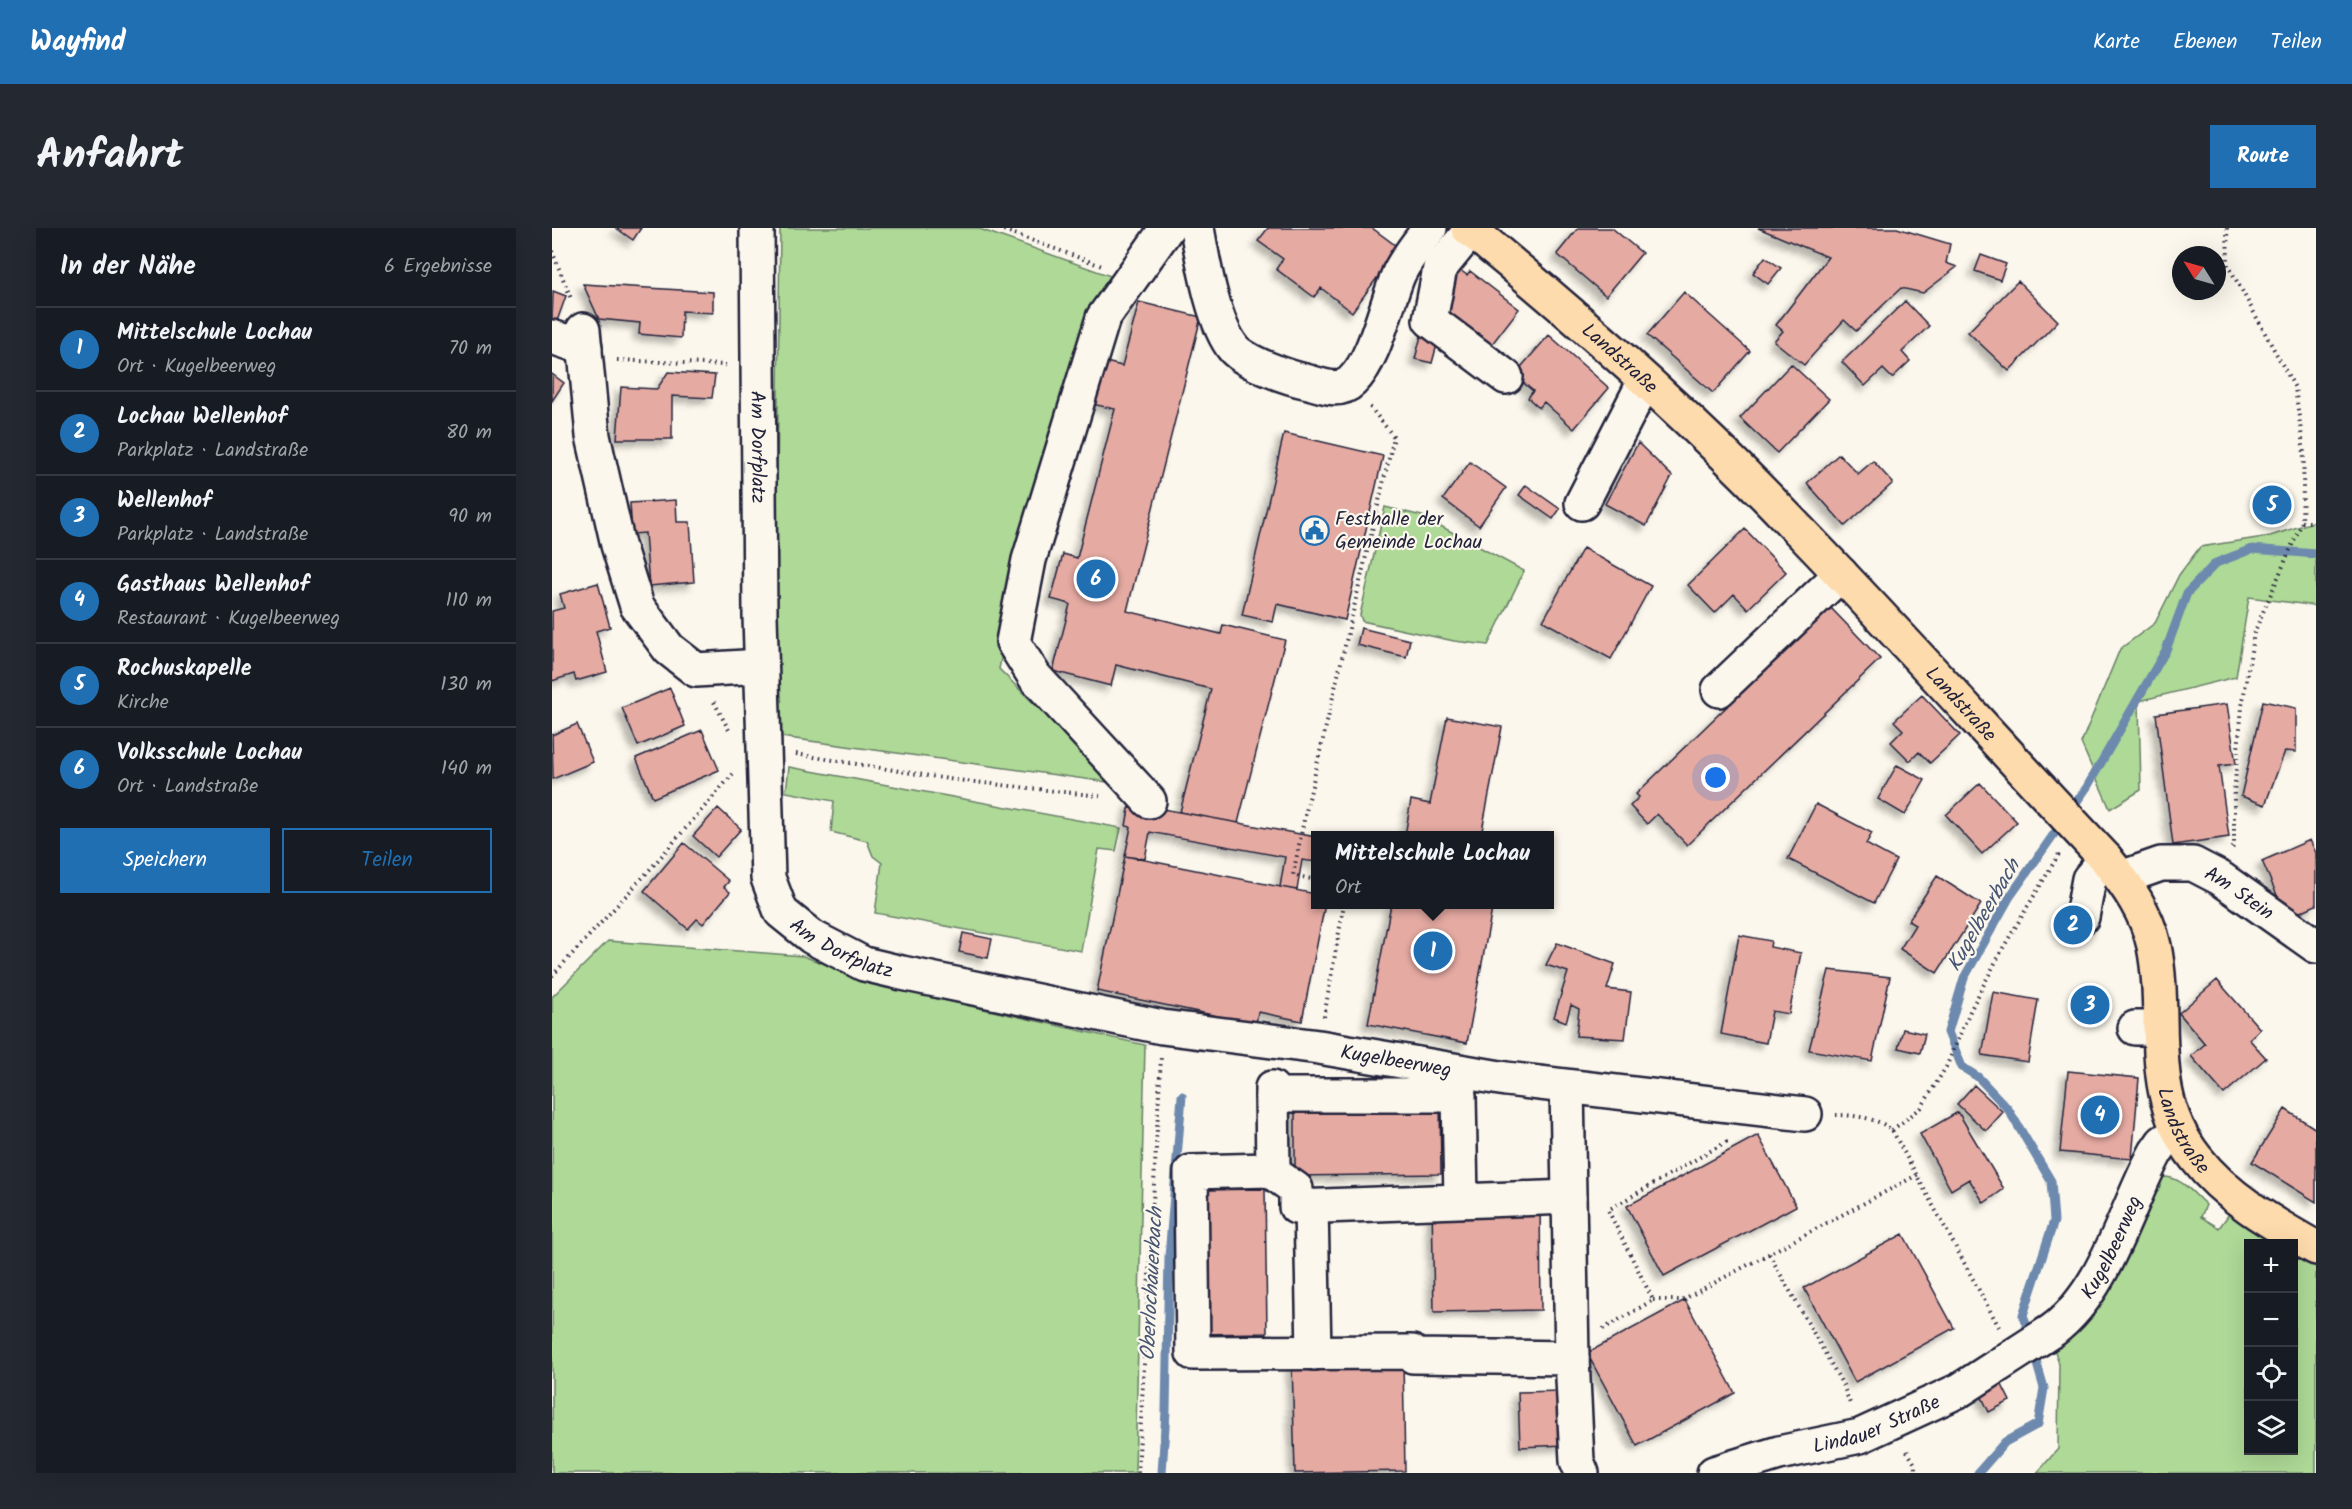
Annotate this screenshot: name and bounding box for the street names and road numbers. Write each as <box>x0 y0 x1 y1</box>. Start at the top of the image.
street label: Landstraße <box>1573 316 1665 402</box>
street label: Am Dorfplatz <box>740 391 773 504</box>
street label: Landstraße <box>1916 659 2004 750</box>
street label: Am Stein <box>2198 859 2280 929</box>
street label: Am Dorfplatz <box>781 911 896 988</box>
street label: Kugelbeerweg <box>1338 1037 1454 1087</box>
street label: Landstraße <box>2147 1085 2217 1182</box>
street label: Kugelbeerweg <box>2073 1191 2152 1307</box>
street label: Lindauer Straße <box>1810 1387 1946 1463</box>

